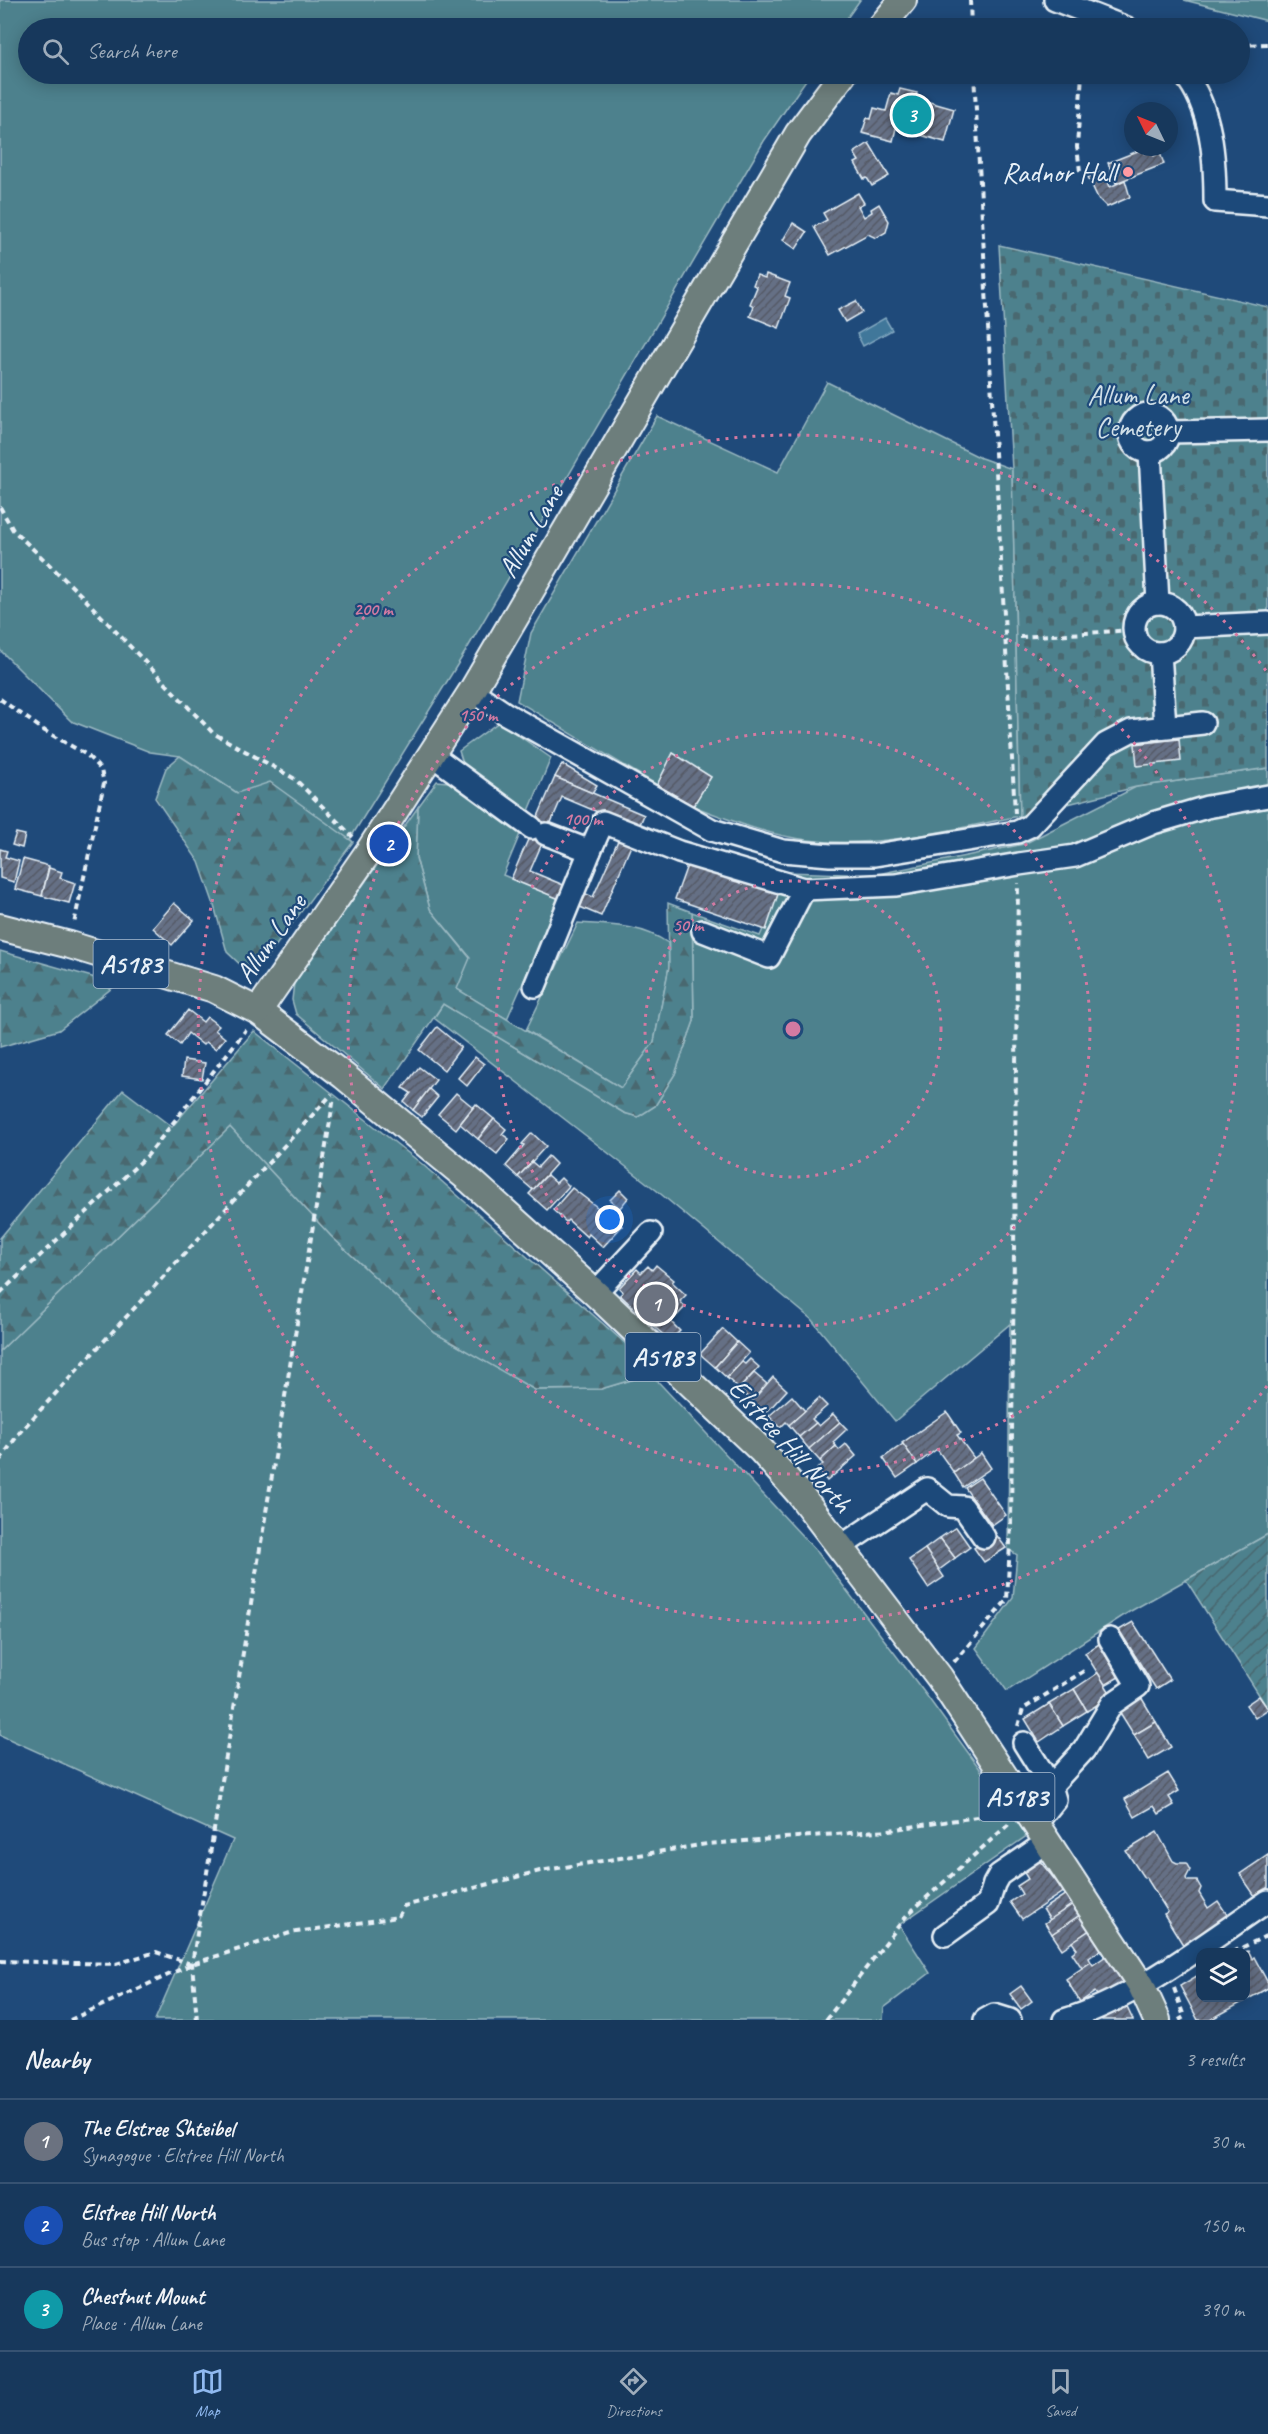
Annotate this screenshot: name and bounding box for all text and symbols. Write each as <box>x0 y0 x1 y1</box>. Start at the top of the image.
search box <box>18 18 1250 84</box>
icon: search <box>39 35 72 68</box>
text: Search here <box>87 37 177 65</box>
pin: 3 <box>892 92 932 138</box>
north arrow <box>1124 102 1178 156</box>
place label: Radnor Hall <box>1002 155 1121 190</box>
marker: Radnor Hall <box>1121 165 1135 179</box>
park label: Allum Lane Cemetery <box>1087 377 1190 444</box>
street label: Allum Lane <box>490 477 572 584</box>
text: 200 m <box>354 598 394 620</box>
text: 150 m <box>459 704 499 726</box>
text: 100 m <box>564 808 604 830</box>
pin: 2 <box>370 822 408 866</box>
street label: Allum Lane <box>227 885 315 990</box>
text: 50 m <box>673 914 705 936</box>
road number: A5183 <box>94 940 168 988</box>
centre of rings <box>783 1019 803 1039</box>
your location <box>595 1205 624 1234</box>
pin: 1 <box>636 1282 676 1326</box>
road number: A5183 <box>626 1333 700 1381</box>
street label: Elstree Hill North <box>721 1371 860 1520</box>
road number: A5183 <box>980 1773 1054 1821</box>
map controls <box>1196 1948 1250 2002</box>
button: layers <box>1196 1948 1250 2002</box>
text: Nearby <box>24 2043 89 2076</box>
text: 3 results <box>1185 2047 1244 2072</box>
text: The Elstree Shteibel <box>81 2115 234 2143</box>
text: 1 <box>39 2129 48 2154</box>
text: 30 m <box>1210 2129 1244 2154</box>
text: Synagogue · Elstree Hill North <box>81 2143 284 2168</box>
text: Elstree Hill North <box>81 2199 216 2227</box>
text: 2 <box>39 2213 48 2238</box>
text: 150 m <box>1201 2213 1244 2238</box>
text: Bus stop · Allum Lane <box>81 2227 224 2252</box>
text: Chestnut Mount <box>81 2283 205 2311</box>
text: 3 <box>39 2297 48 2322</box>
text: 390 m <box>1201 2297 1244 2322</box>
text: Place · Allum Lane <box>81 2311 202 2336</box>
tab: Map <box>191 2365 224 2421</box>
tab: Directions <box>606 2365 662 2421</box>
tab: Saved <box>1044 2365 1077 2421</box>

